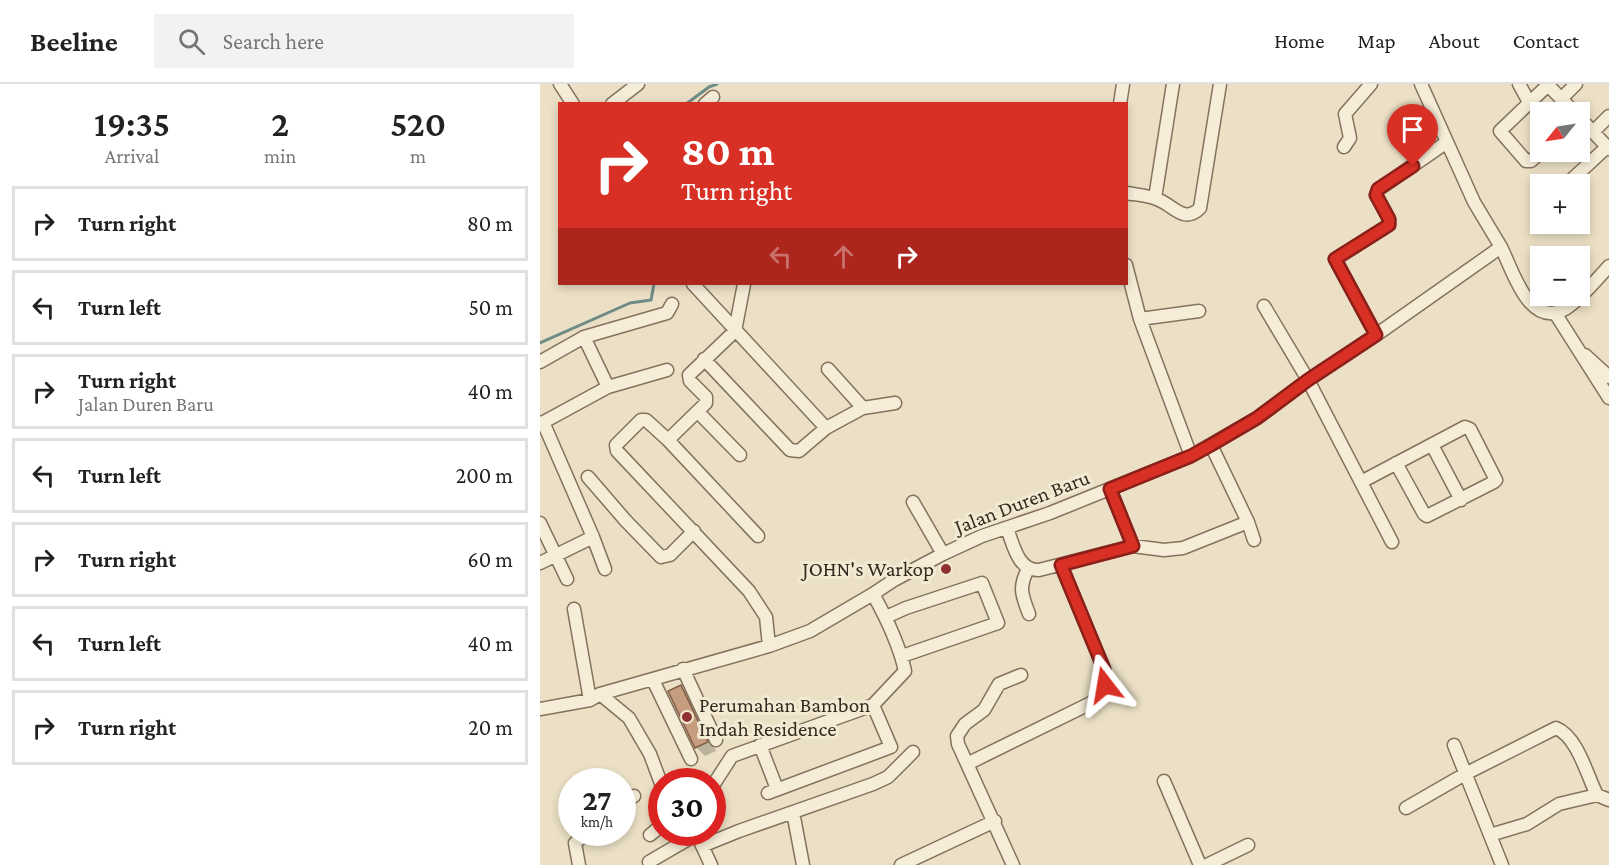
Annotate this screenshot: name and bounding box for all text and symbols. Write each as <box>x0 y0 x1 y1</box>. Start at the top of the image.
search box <box>154 14 574 68</box>
icon: search <box>175 25 208 58</box>
text: Beeline <box>30 26 118 57</box>
text: Search here <box>223 29 324 54</box>
text: Home <box>1274 29 1324 53</box>
text: Map <box>1357 29 1396 53</box>
text: About <box>1429 29 1480 53</box>
text: Contact <box>1513 29 1579 53</box>
north arrow <box>1530 102 1590 162</box>
map controls <box>1530 102 1590 306</box>
text: 19:35 <box>94 104 170 144</box>
text: 2 <box>271 104 289 144</box>
text: 520 <box>390 104 446 144</box>
pin <box>1387 104 1438 166</box>
icon: arrive <box>1396 113 1429 146</box>
icon: right <box>582 126 660 204</box>
text: 80 m <box>681 127 775 174</box>
text: Arrival <box>105 145 159 167</box>
text: min <box>264 145 296 167</box>
text: m <box>410 145 426 167</box>
button: + <box>1530 174 1590 234</box>
text: Turn right <box>681 176 792 206</box>
icon: right <box>27 207 60 240</box>
text: Turn right <box>78 211 176 236</box>
text: 80 m <box>467 211 513 236</box>
icon: left <box>764 240 797 273</box>
icon: ahead <box>827 240 860 273</box>
icon: right <box>890 240 923 273</box>
button: − <box>1530 246 1590 306</box>
icon: left <box>27 291 60 324</box>
text: Turn left <box>78 295 161 320</box>
text: 50 m <box>468 295 513 320</box>
text: Turn right <box>78 368 176 393</box>
icon: right <box>27 375 60 408</box>
text: 40 m <box>468 379 513 404</box>
text: Jalan Duren Baru <box>78 393 214 415</box>
icon: left <box>27 459 60 492</box>
text: Turn left <box>78 463 161 488</box>
text: 200 m <box>456 463 513 488</box>
street label: Jalan Duren Baru <box>949 465 1093 540</box>
icon: right <box>27 543 60 576</box>
text: Turn right <box>78 547 176 572</box>
text: 60 m <box>468 547 513 572</box>
place label: JOHN's Warkop <box>800 557 934 581</box>
marker: JOHN's Warkop <box>939 562 953 576</box>
icon: left <box>27 627 60 660</box>
text: Turn left <box>78 631 161 656</box>
text: 40 m <box>468 631 513 656</box>
position arrow <box>1073 653 1137 717</box>
place label: Perumahan Bambon Indah Residence <box>699 693 870 741</box>
marker: Perumahan Bambon Indah Residence <box>680 710 694 724</box>
icon: right <box>27 711 60 744</box>
text: Turn right <box>78 715 176 740</box>
text: 20 m <box>468 715 513 740</box>
speed limit sign: 30 <box>648 768 726 846</box>
text: 27 <box>582 783 612 816</box>
text: km/h <box>581 814 613 830</box>

